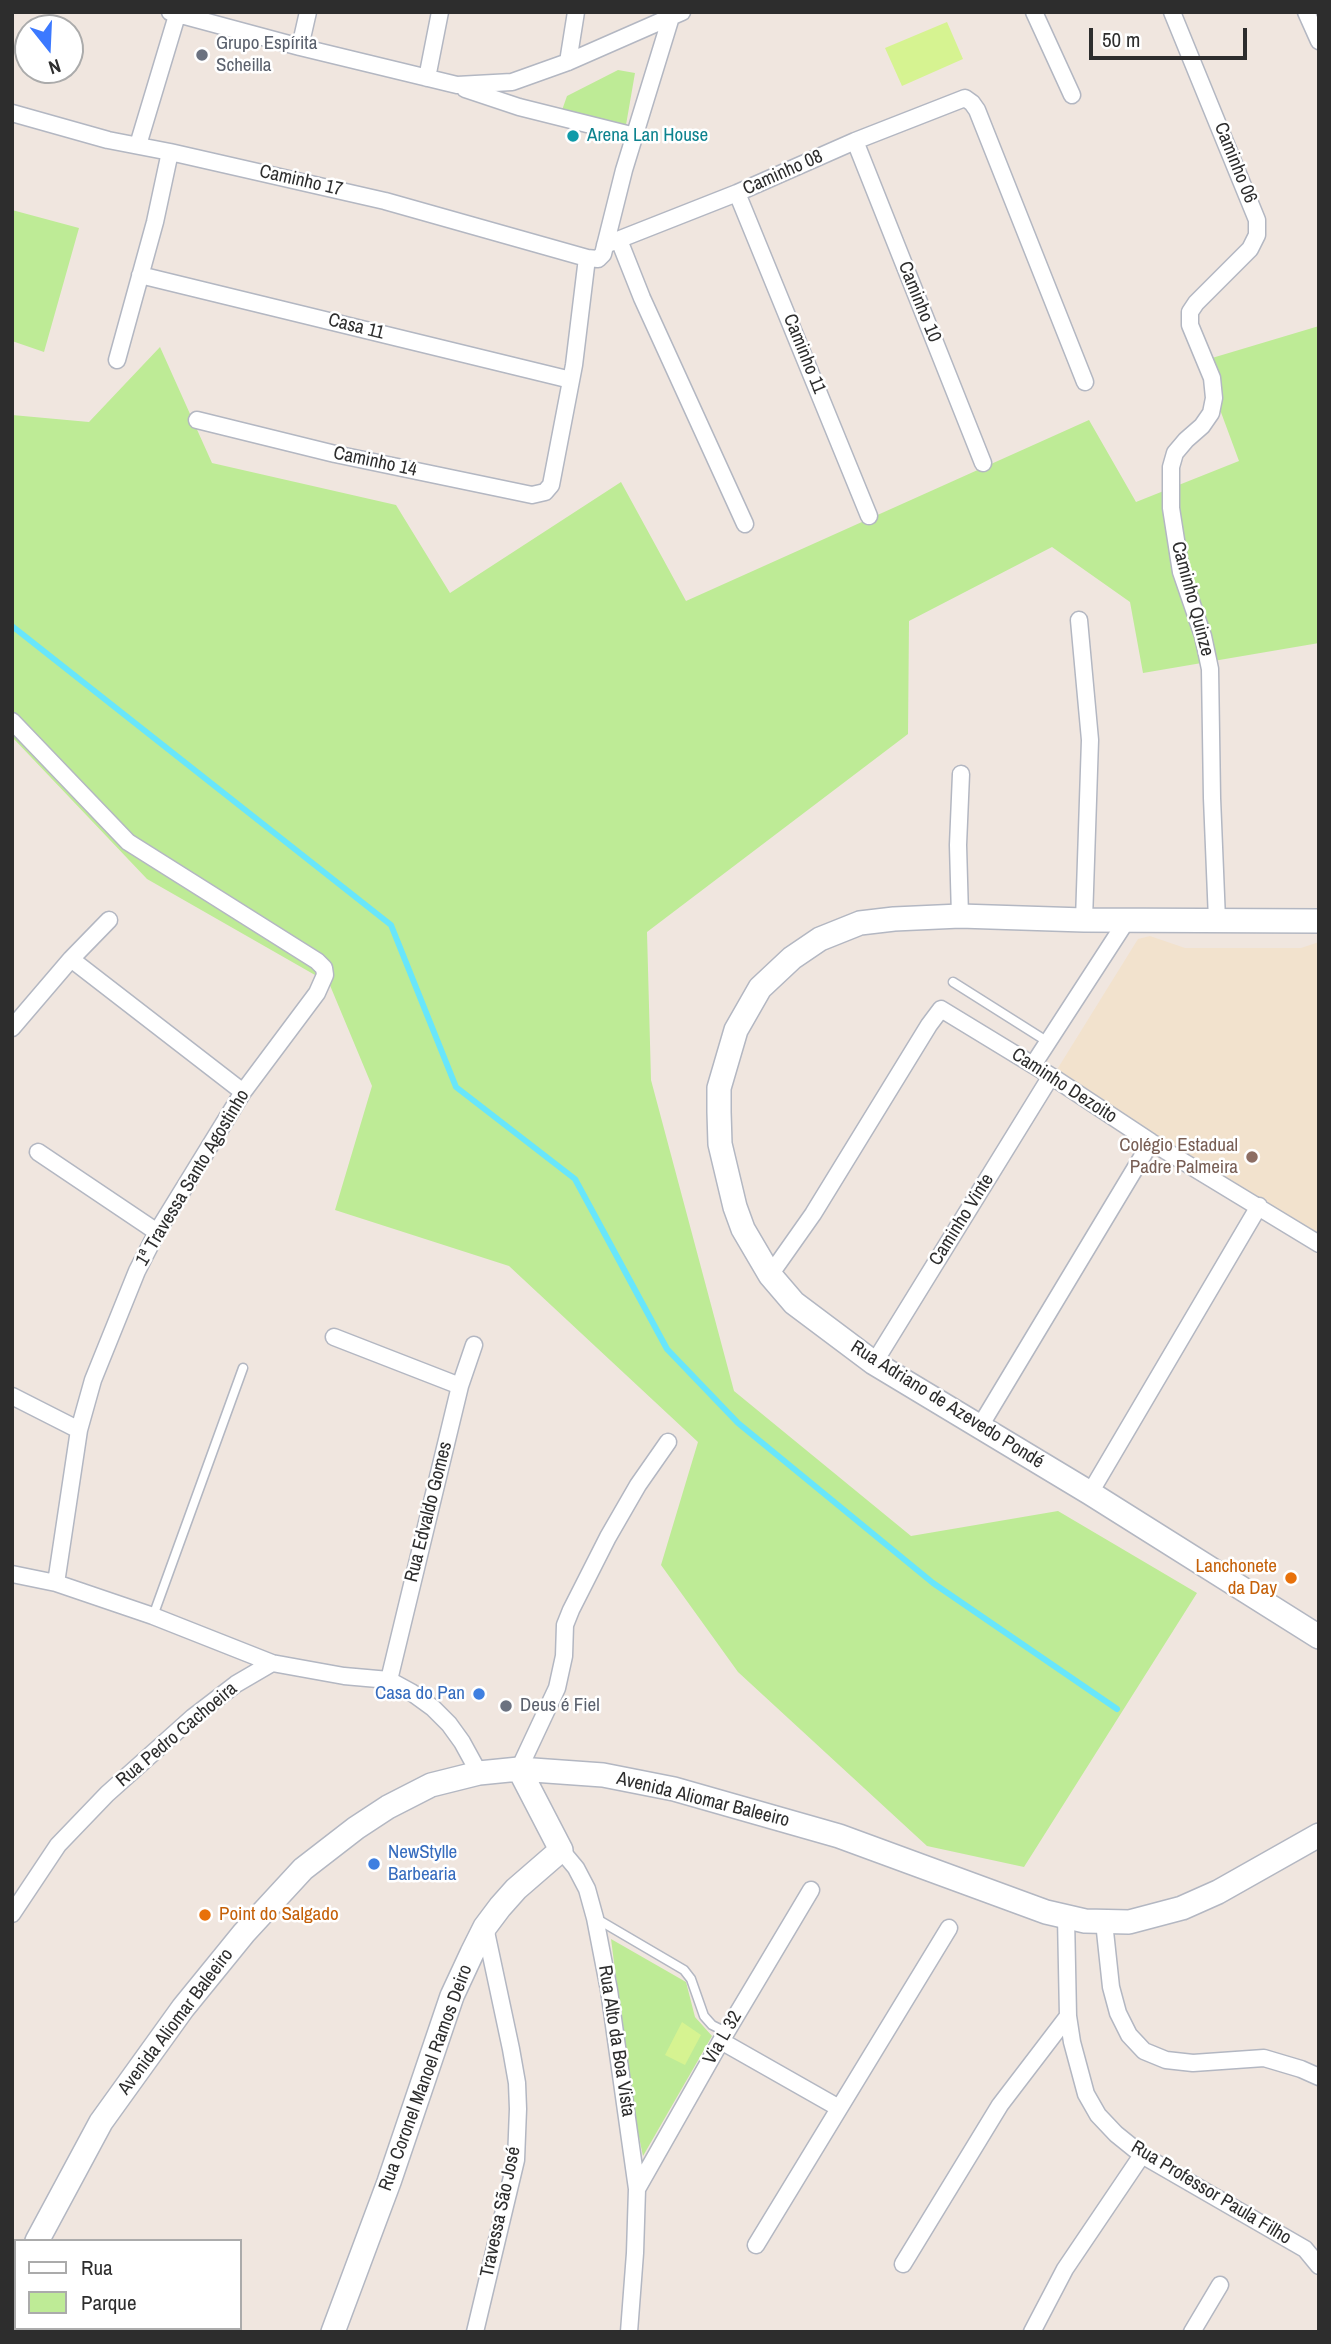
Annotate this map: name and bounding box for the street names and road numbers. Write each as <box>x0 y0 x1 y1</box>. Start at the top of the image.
street label: Caminho 06 <box>1209 119 1261 207</box>
street label: Caminho 08 <box>740 145 826 201</box>
street label: Caminho 17 <box>257 160 345 202</box>
street label: Caminho 10 <box>893 258 945 346</box>
street label: Casa 11 <box>326 309 386 345</box>
street label: Caminho 11 <box>778 311 830 397</box>
street label: Caminho 14 <box>331 442 419 482</box>
street label: Caminho Quinze <box>1166 539 1218 659</box>
street label: Caminho Dezoito <box>1007 1043 1121 1129</box>
street label: 1ª Travessa Santo Agostinho <box>131 1086 255 1270</box>
street label: Caminho Vinte <box>925 1170 999 1270</box>
street label: Rua Adriano de Azevedo Pondé <box>846 1336 1048 1474</box>
street label: Rua Edvaldo Gomes <box>401 1440 457 1584</box>
street label: Rua Pedro Cachoeira <box>112 1678 242 1792</box>
street label: Avenida Aliomar Baleeiro <box>614 1767 792 1833</box>
street label: Avenida Aliomar Baleeiro <box>114 1944 238 2100</box>
street label: Rua Coronel Manoel Ramos Deiro <box>374 1962 478 2194</box>
street label: Rua Alto da Boa Vista <box>593 1964 639 2118</box>
street label: Via L 32 <box>699 2007 747 2069</box>
street label: Rua Professor Paula Filho <box>1127 2136 1295 2250</box>
street label: Travessa São José <box>476 2145 526 2279</box>

